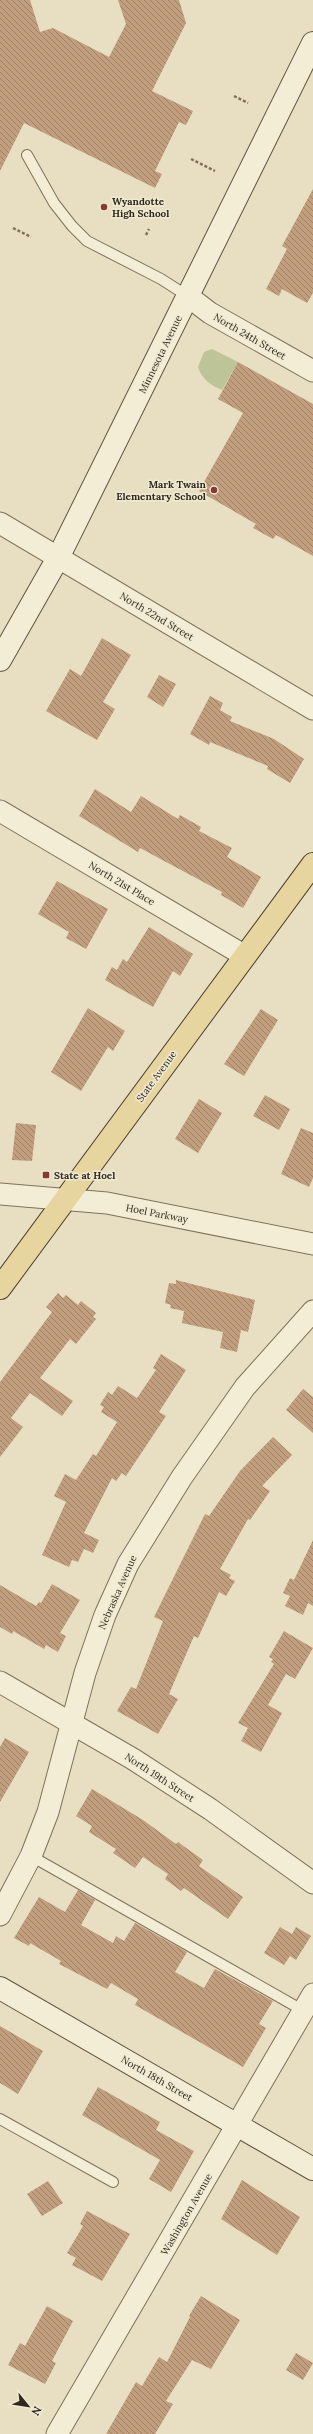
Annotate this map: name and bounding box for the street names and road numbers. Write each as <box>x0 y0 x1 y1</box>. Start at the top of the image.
street label: North 24th Street <box>211 310 288 363</box>
street label: Minnesota Avenue <box>136 312 185 396</box>
street label: North 22nd Street <box>117 589 196 644</box>
street label: North 21st Place <box>86 859 158 909</box>
street label: State Avenue <box>133 1048 180 1105</box>
street label: Hoel Parkway <box>125 1201 190 1226</box>
street label: Nebraska Avenue <box>95 1553 140 1631</box>
street label: North 19th Street <box>122 1750 197 1805</box>
street label: North 18th Street <box>119 2053 195 2104</box>
street label: Washington Avenue <box>158 2171 215 2257</box>

